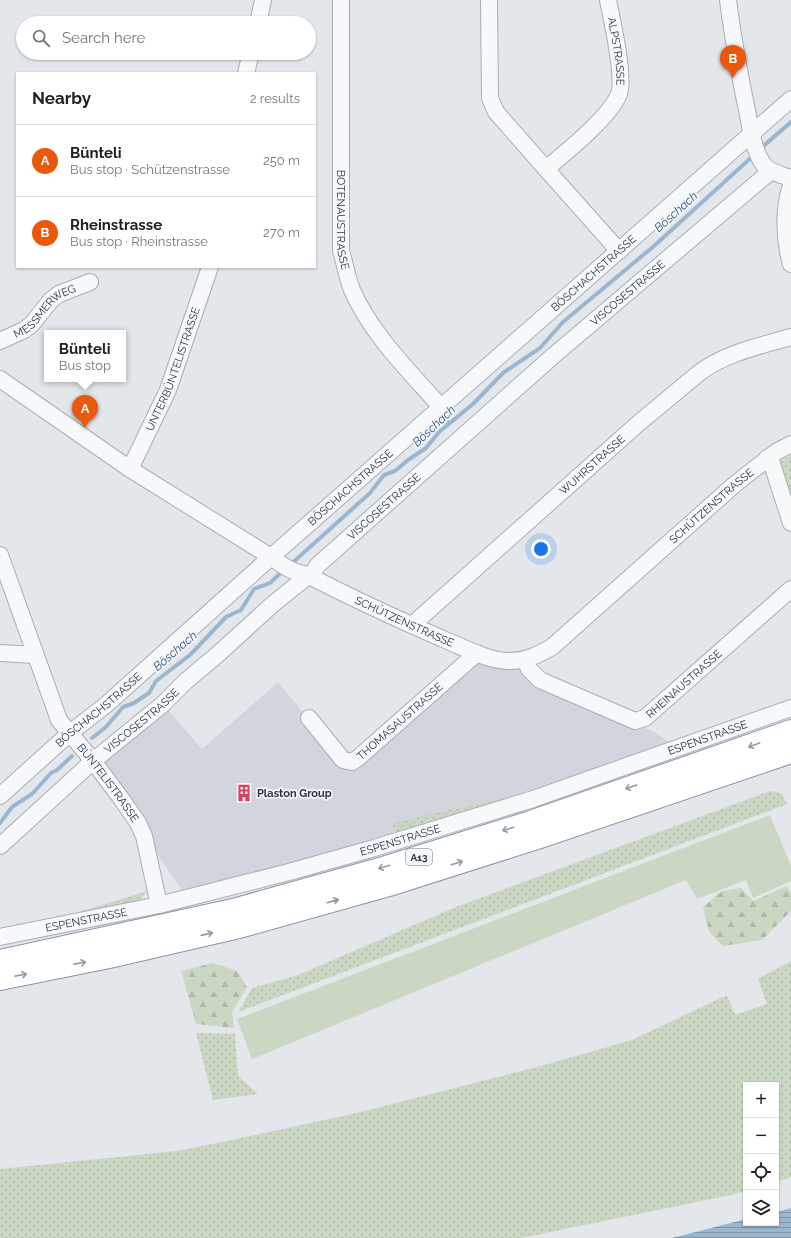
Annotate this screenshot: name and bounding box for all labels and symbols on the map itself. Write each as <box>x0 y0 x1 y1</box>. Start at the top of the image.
street label: ALPSTRASSE <box>605 16 627 86</box>
pin: B <box>720 45 746 78</box>
street label: BOTENAUSTRASSE <box>334 170 352 271</box>
water label: Böschach <box>651 189 701 235</box>
street label: BÖSCHACHSTRASSE <box>549 232 639 314</box>
street label: VISCOSESTRASSE <box>588 258 668 329</box>
street label: MESSMERWEG <box>12 282 78 341</box>
street label: UNTERBÜNTELISTRASSE <box>143 305 203 433</box>
pin: A <box>72 395 98 428</box>
water label: Böschach <box>410 402 459 449</box>
street label: WUHRSTRASSE <box>557 432 628 498</box>
street label: BÖSCHACHSTRASSE <box>305 447 396 528</box>
street label: SCHÜTZENSTRASSE <box>667 466 757 546</box>
street label: VISCOSESTRASSE <box>345 471 424 543</box>
your location <box>531 539 551 559</box>
street label: SCHÜTZENSTRASSE <box>353 594 456 650</box>
water label: Böschach <box>150 628 200 674</box>
street label: RHEINAUSTRASSE <box>644 647 725 721</box>
street label: BÖSCHACHSTRASSE <box>53 670 145 750</box>
street label: THOMASAUSTRASSE <box>354 680 446 763</box>
street label: VISCOSESTRASSE <box>102 686 182 756</box>
street label: ESPENSTRASSE <box>666 718 749 758</box>
street label: BÜNTELISTRASSE <box>74 741 142 825</box>
one-way arrow <box>749 741 761 749</box>
building icon: Plaston Group <box>234 783 254 803</box>
one-way arrow <box>625 784 638 791</box>
place label: Plaston Group <box>257 787 332 800</box>
street label: ESPENSTRASSE <box>359 822 442 859</box>
one-way arrow <box>502 826 515 833</box>
road number: A13 <box>406 849 432 865</box>
one-way arrow <box>450 859 463 866</box>
one-way arrow <box>378 864 391 871</box>
one-way arrow <box>326 896 339 904</box>
street label: ESPENSTRASSE <box>44 905 129 935</box>
one-way arrow <box>200 930 213 938</box>
one-way arrow <box>73 959 86 967</box>
one-way arrow <box>14 971 27 979</box>

